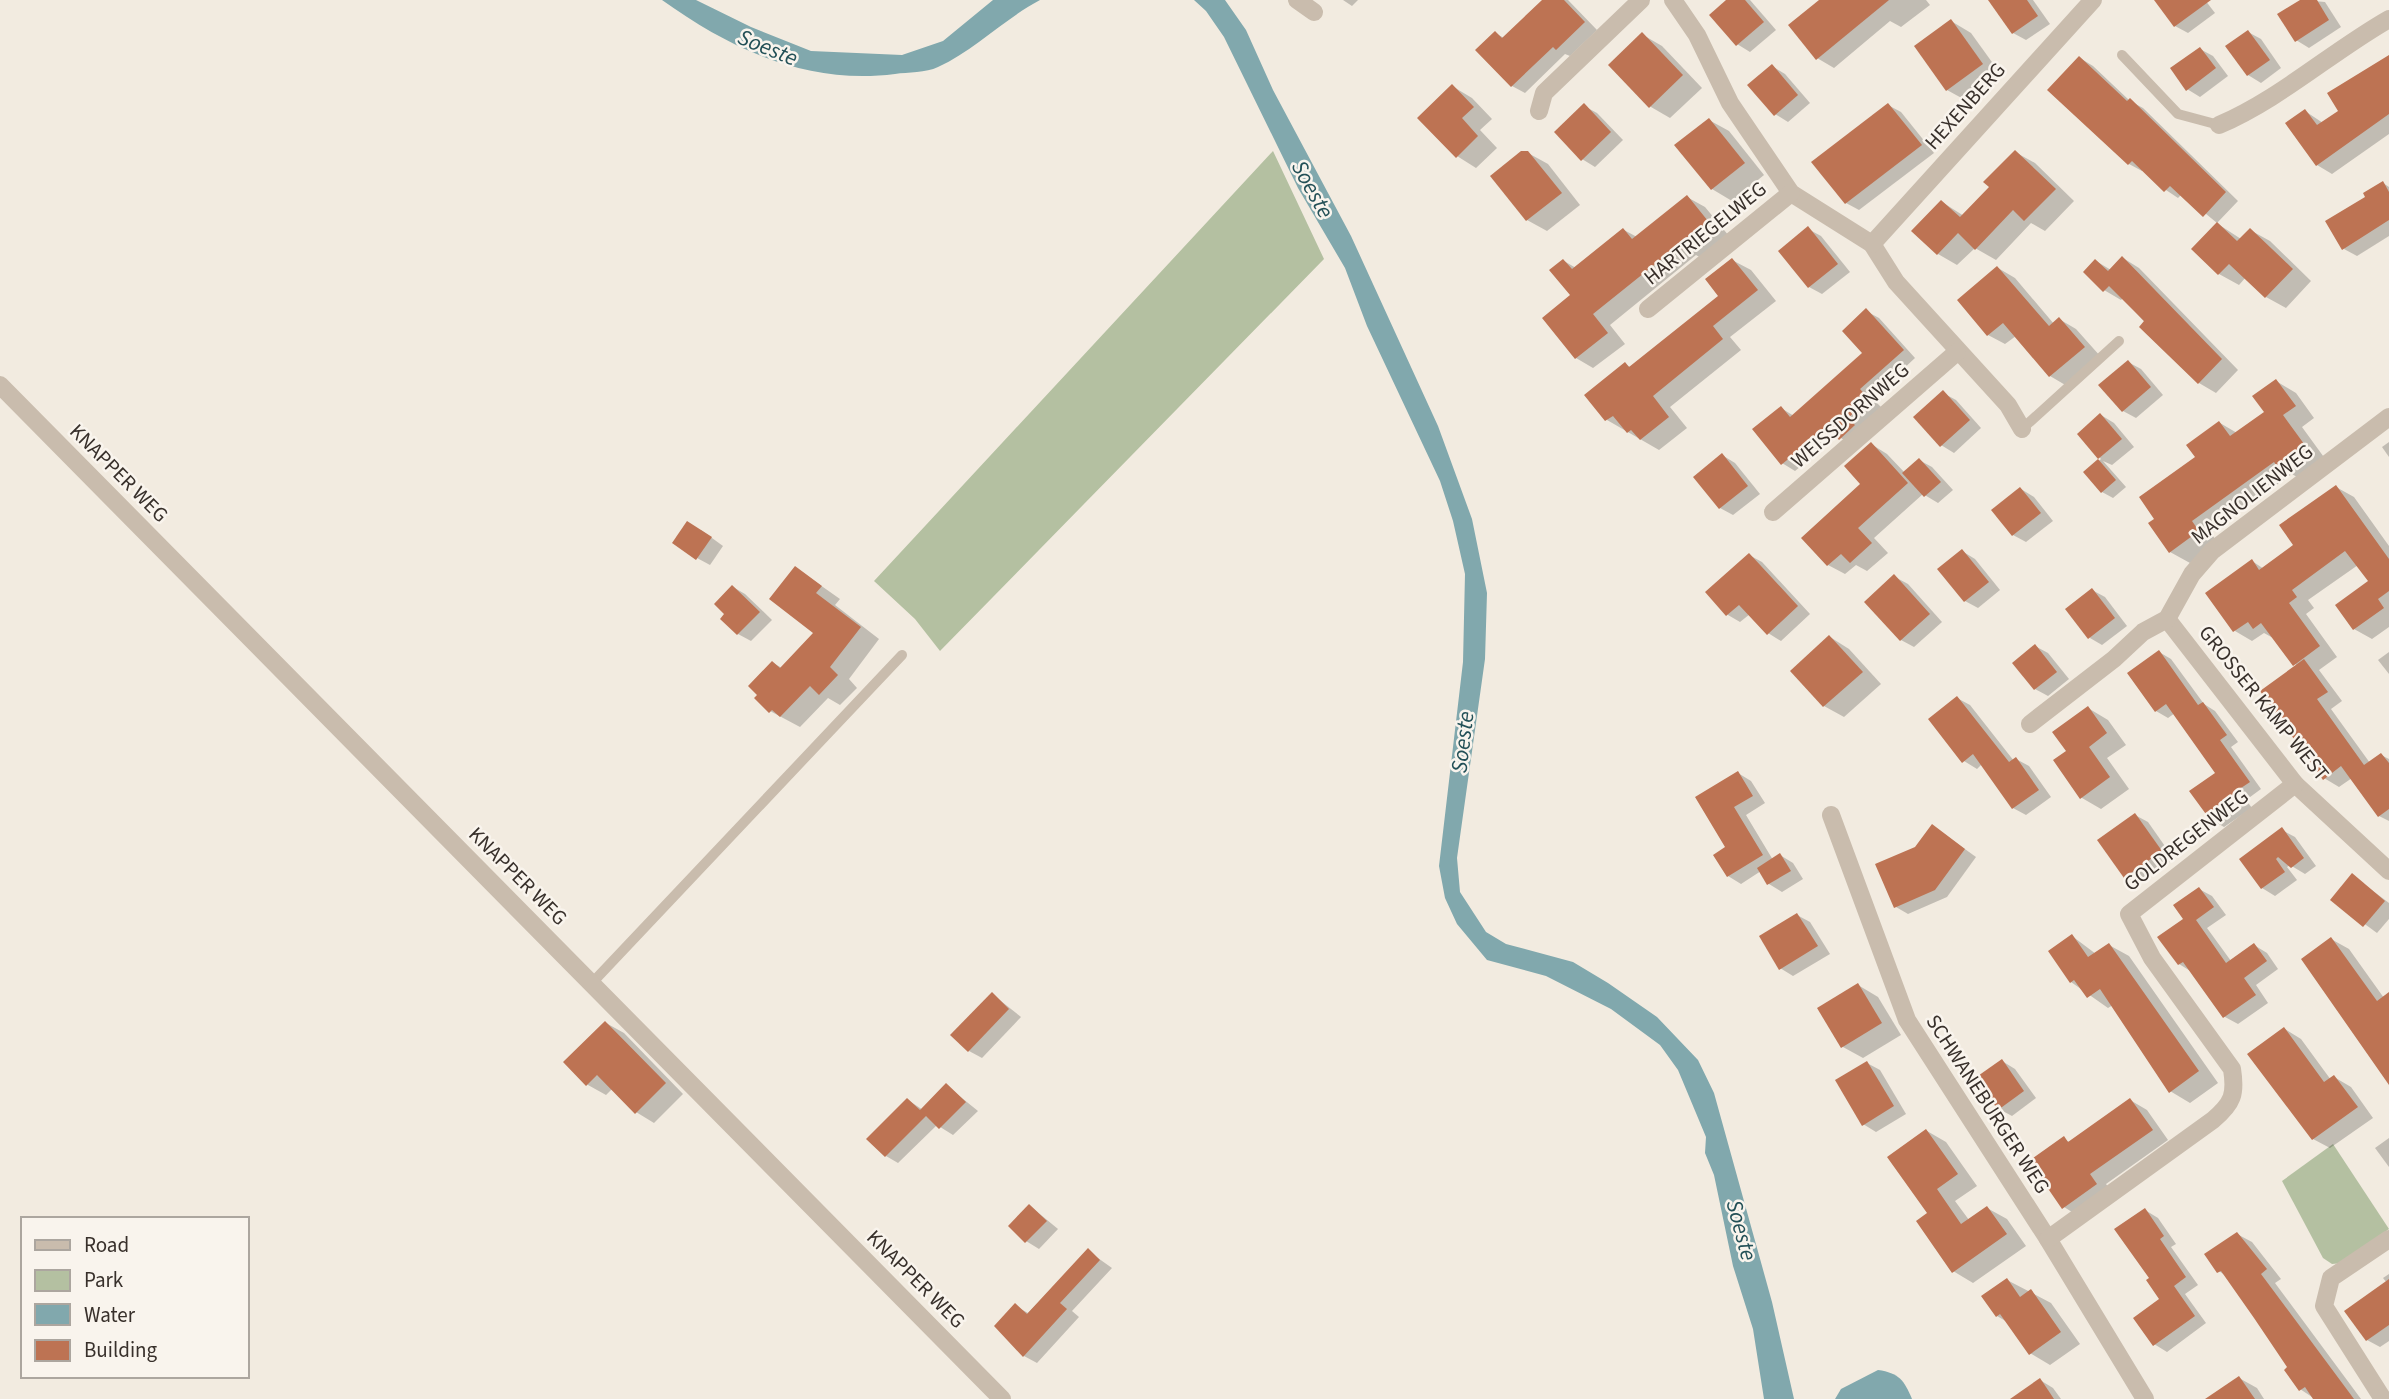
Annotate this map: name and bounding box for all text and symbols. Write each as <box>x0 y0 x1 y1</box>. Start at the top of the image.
water label: Soeste <box>733 21 803 74</box>
street label: HEXENBERG <box>1918 56 2012 156</box>
water label: Soeste <box>1283 154 1342 224</box>
street label: HARTRIEGELWEG <box>1637 174 1773 292</box>
street label: WEISSDORNWEG <box>1784 355 1916 475</box>
street label: KNAPPER WEG <box>63 417 175 529</box>
street label: MAGNOLIENWEG <box>2185 437 2319 551</box>
street label: GROSSER KAMP WEST <box>2192 619 2336 787</box>
water label: Soeste <box>1442 709 1483 775</box>
street label: GOLDREGENWEG <box>2117 782 2255 898</box>
street label: KNAPPER WEG <box>462 820 574 932</box>
street label: SCHWANEBURGER WEG <box>1919 1009 2057 1199</box>
water label: Soeste <box>1718 1196 1765 1264</box>
legend <box>21 1217 248 1378</box>
street label: KNAPPER WEG <box>860 1223 972 1335</box>
text: Road <box>84 1230 129 1260</box>
text: Park <box>84 1265 124 1295</box>
text: Water <box>84 1300 136 1330</box>
text: Building <box>84 1335 158 1365</box>

